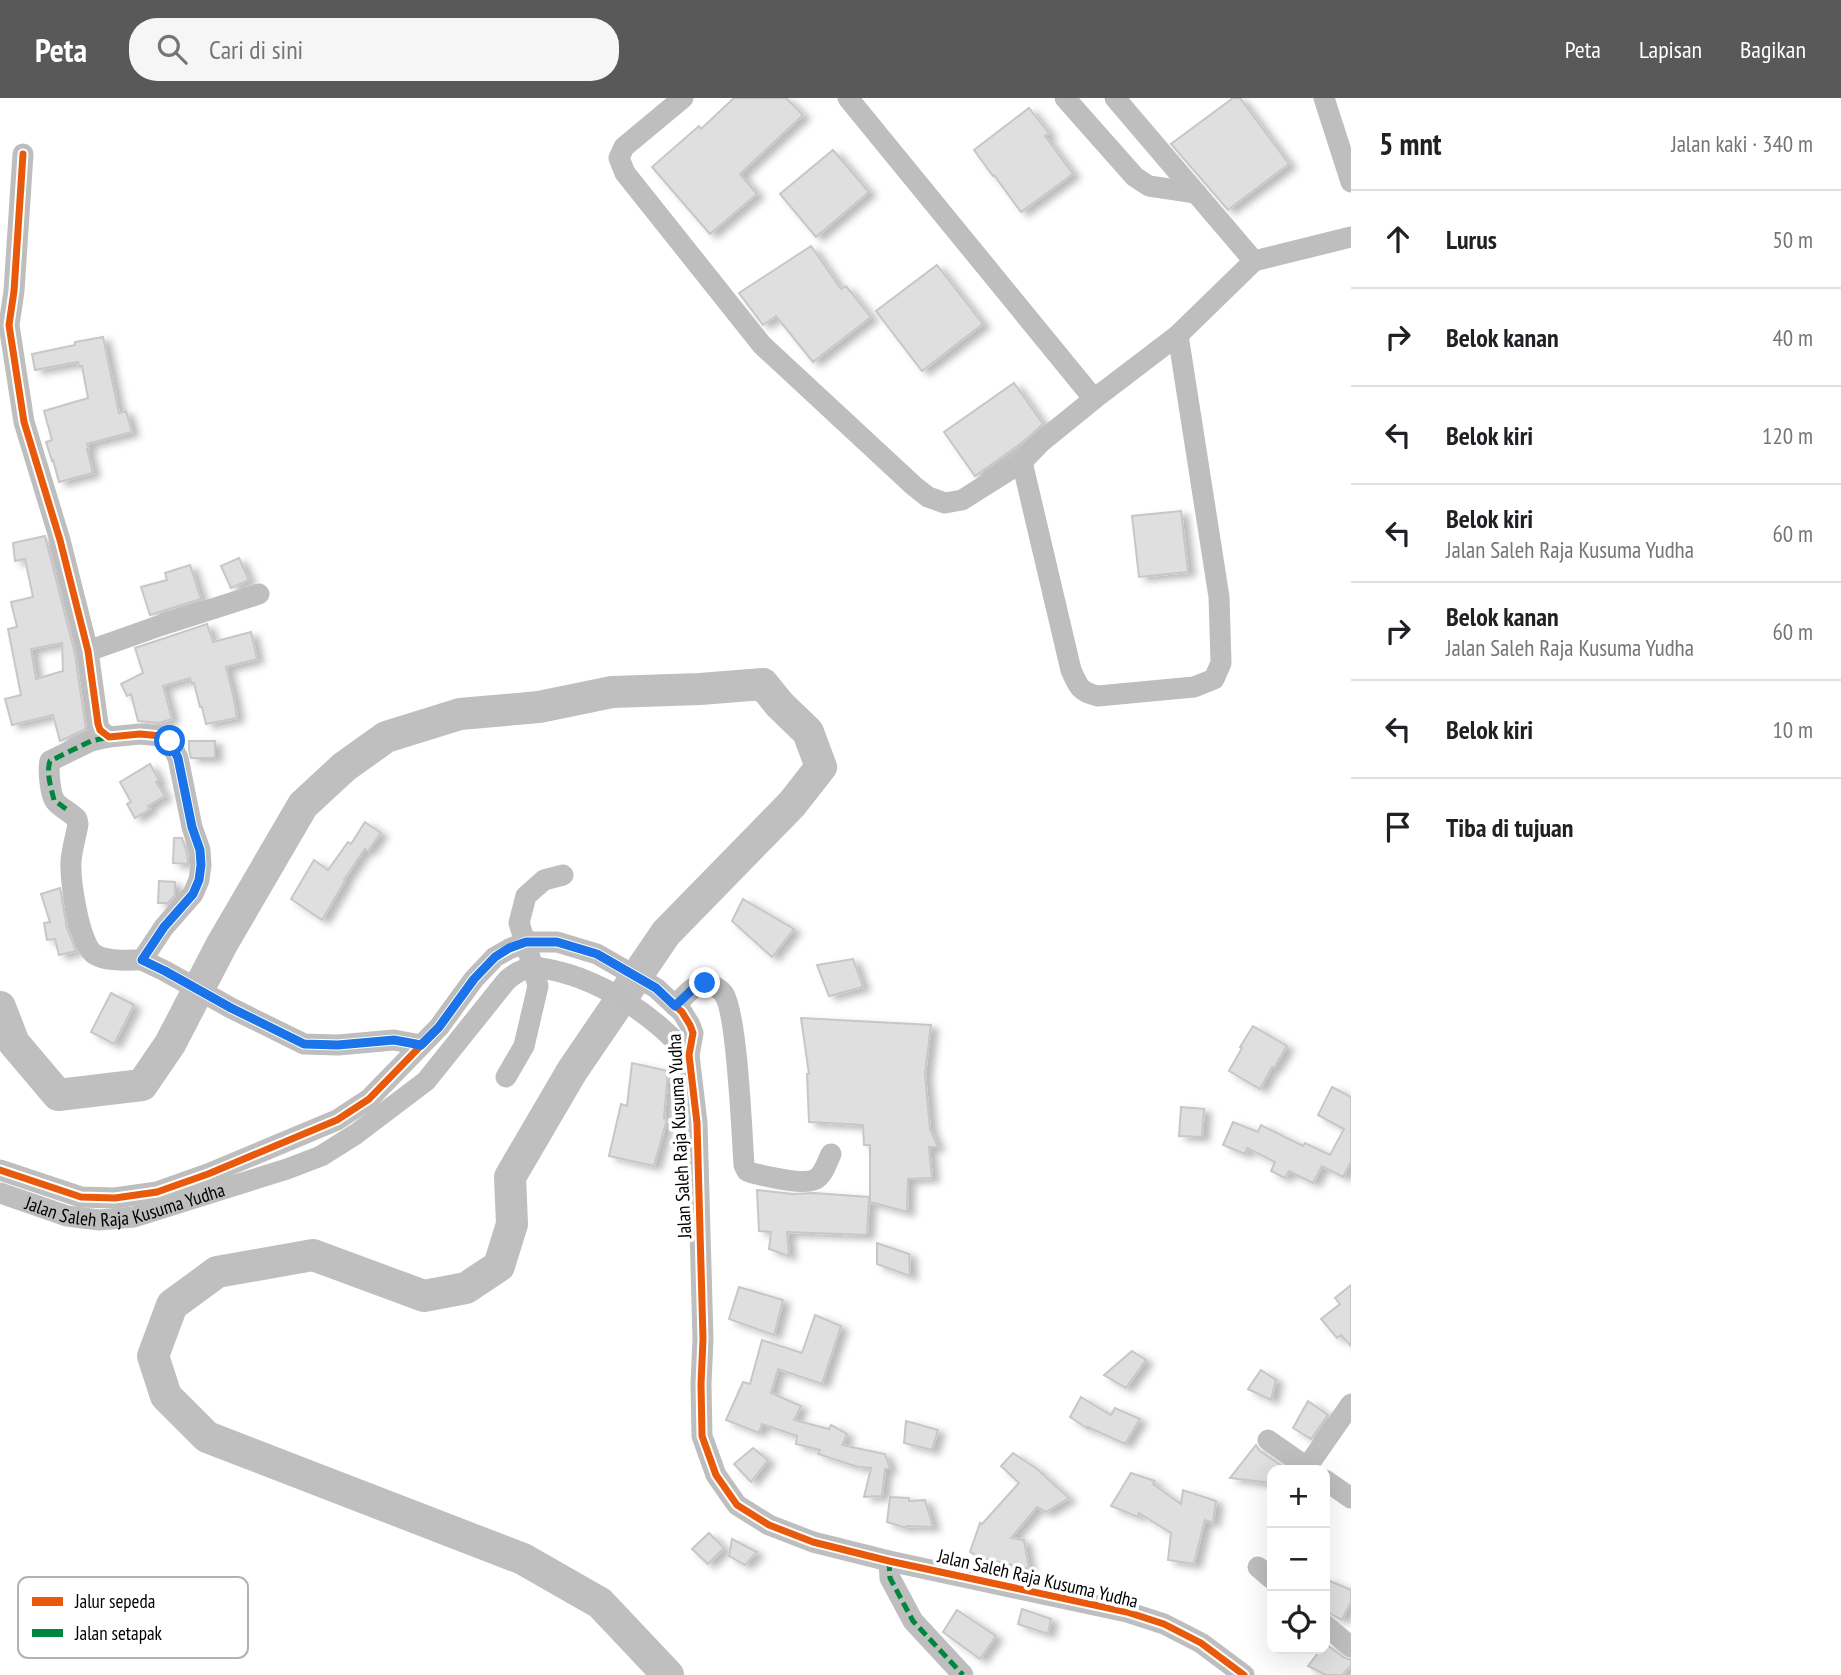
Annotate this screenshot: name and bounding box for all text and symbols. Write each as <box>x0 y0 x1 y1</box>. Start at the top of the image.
search box <box>129 18 619 81</box>
text: Peta <box>35 28 87 71</box>
icon: search <box>153 30 191 68</box>
text: Cari di sini <box>209 33 303 66</box>
text: Peta <box>1565 34 1601 65</box>
text: Lapisan <box>1639 34 1702 65</box>
text: Bagikan <box>1740 34 1806 65</box>
text: 5 mnt <box>1379 124 1442 163</box>
text: Jalan kaki · 340 m <box>1671 129 1813 158</box>
icon: ahead <box>1379 220 1417 258</box>
text: Lurus <box>1446 223 1497 256</box>
text: 50 m <box>1772 225 1813 254</box>
icon: right <box>1379 318 1417 356</box>
text: Belok kanan <box>1446 321 1559 354</box>
text: 40 m <box>1772 323 1813 352</box>
icon: left <box>1379 416 1417 454</box>
text: Belok kiri <box>1446 419 1533 452</box>
text: 120 m <box>1762 421 1813 450</box>
text: Belok kiri <box>1446 502 1533 535</box>
icon: left <box>1379 514 1417 552</box>
text: 60 m <box>1772 519 1813 548</box>
text: Jalan Saleh Raja Kusuma Yudha <box>1446 535 1694 564</box>
text: Belok kanan <box>1446 600 1559 633</box>
icon: right <box>1379 612 1417 650</box>
text: 60 m <box>1772 617 1813 646</box>
text: Jalan Saleh Raja Kusuma Yudha <box>1446 633 1694 662</box>
icon: left <box>1379 710 1417 748</box>
text: Belok kiri <box>1446 713 1533 746</box>
text: 10 m <box>1772 715 1813 744</box>
route start <box>154 725 185 756</box>
icon: arrive <box>1379 808 1417 846</box>
text: Tiba di tujuan <box>1446 811 1574 844</box>
route end <box>689 967 720 998</box>
street label: Jalan Saleh Raja Kusuma Yudha <box>662 1033 696 1240</box>
street label: Jalan Saleh Raja Kusuma Yudha <box>21 1177 228 1232</box>
map controls <box>1267 1465 1330 1654</box>
button: + <box>1267 1465 1330 1528</box>
button: − <box>1267 1528 1330 1591</box>
street label: Jalan Saleh Raja Kusuma Yudha <box>935 1543 1140 1613</box>
legend <box>18 1577 248 1658</box>
text: Jalur sepeda <box>74 1589 155 1613</box>
button: locate <box>1267 1591 1330 1654</box>
text: Jalan setapak <box>74 1621 163 1645</box>

